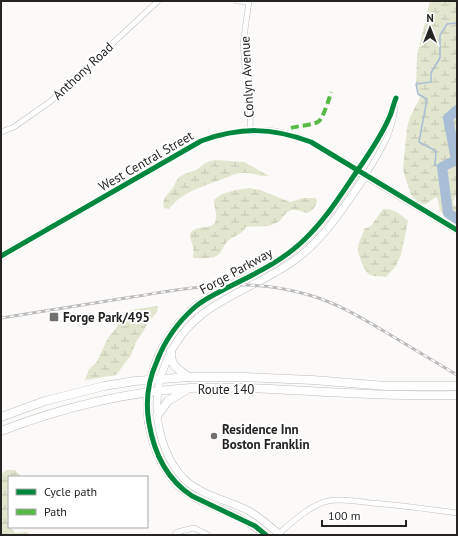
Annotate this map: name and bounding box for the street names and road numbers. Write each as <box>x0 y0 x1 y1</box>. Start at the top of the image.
street label: Conlyn Avenue <box>236 36 258 118</box>
street label: Anthony Road <box>49 39 117 103</box>
street label: West Central Street <box>96 127 197 195</box>
street label: Forge Parkway <box>196 244 276 298</box>
street label: Route 140 <box>198 381 254 398</box>

